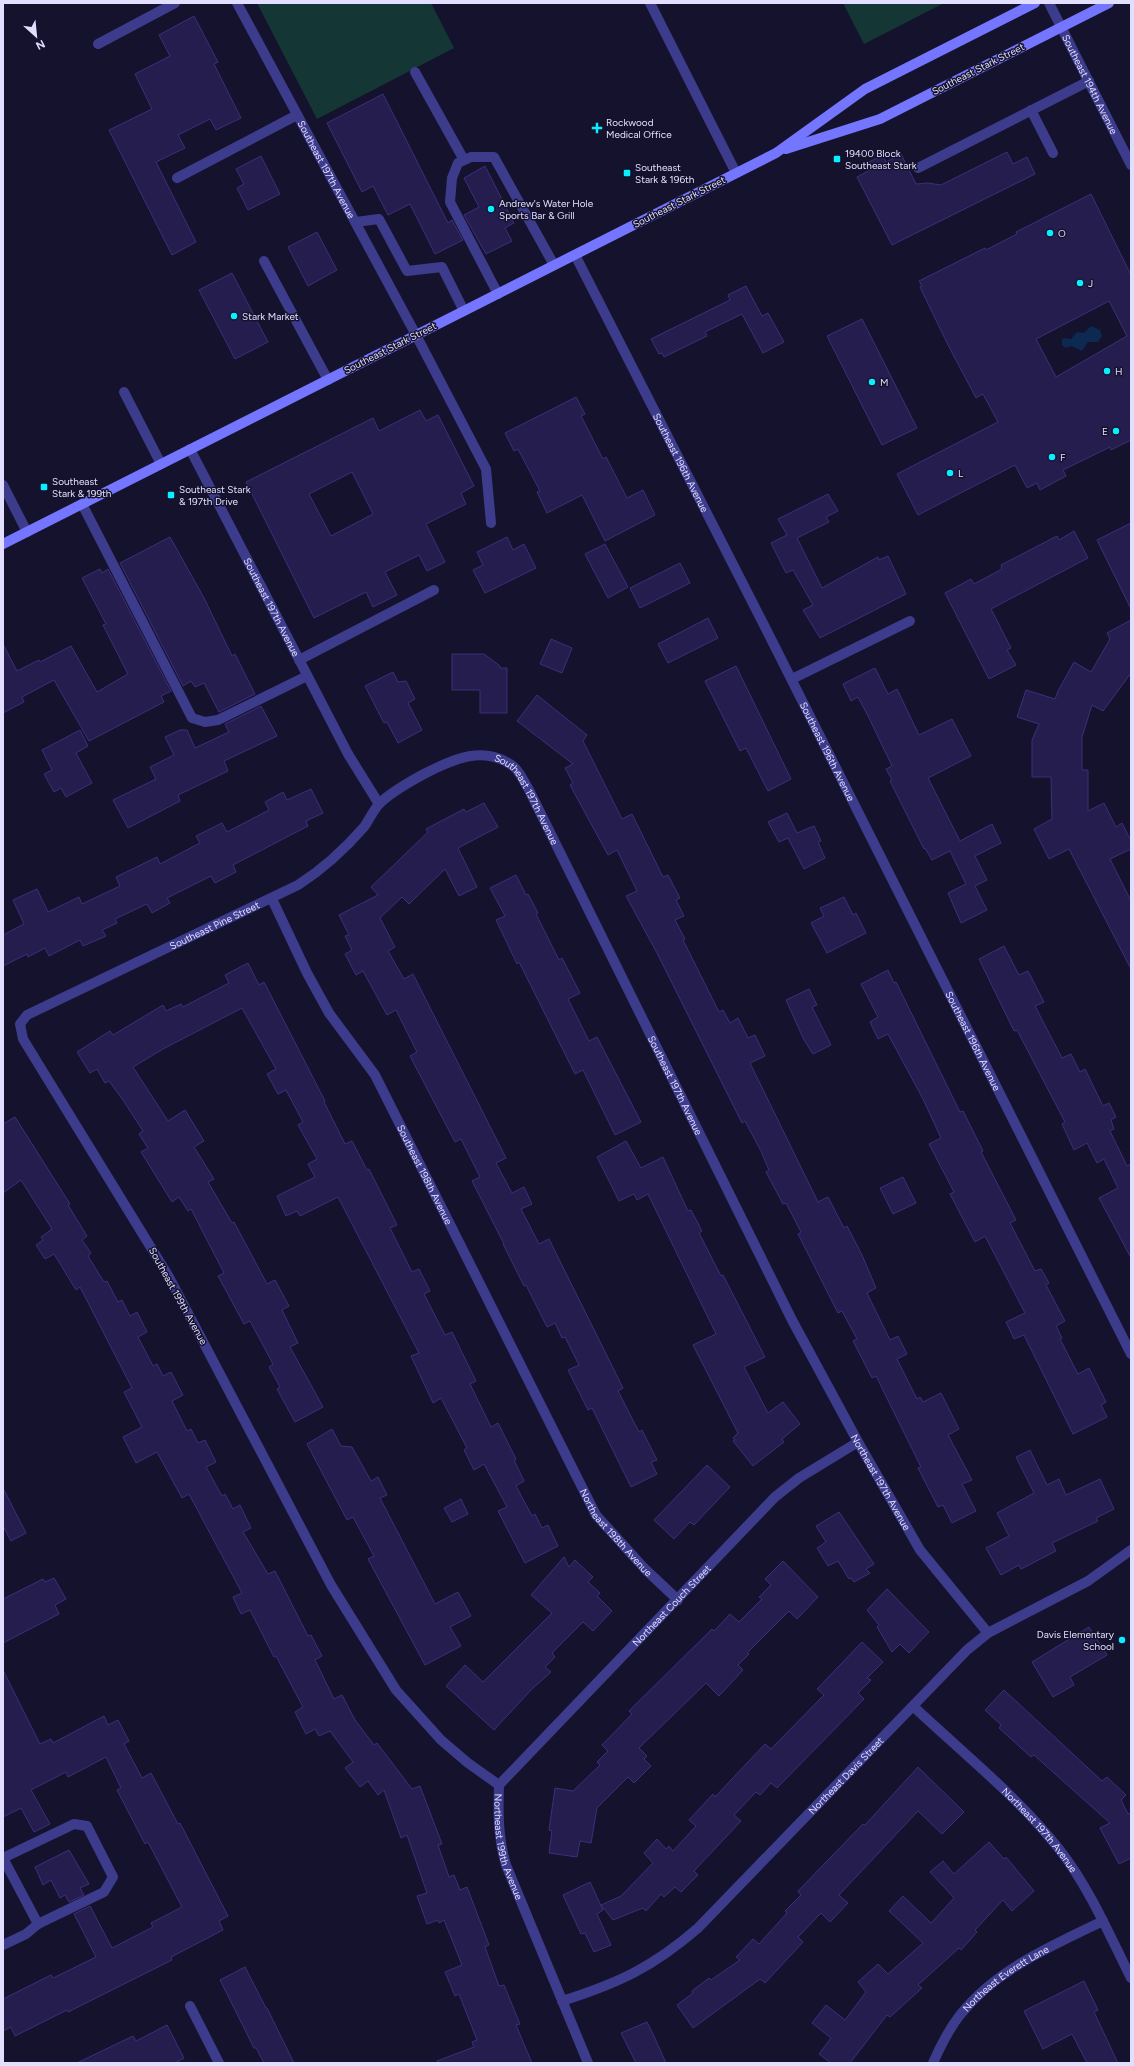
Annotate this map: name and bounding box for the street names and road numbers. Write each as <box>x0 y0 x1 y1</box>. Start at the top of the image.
street label: Southeast 194th Avenue <box>1059 32 1121 137</box>
street label: Southeast Stark Street <box>930 40 1027 98</box>
street label: Southeast 197th Avenue <box>295 118 359 221</box>
street label: Southeast Stark Street <box>631 173 728 231</box>
street label: Southeast Stark Street <box>342 319 439 377</box>
street label: Southeast 196th Avenue <box>650 411 712 515</box>
street label: Southeast 197th Avenue <box>241 556 303 659</box>
street label: Southeast 196th Avenue <box>797 700 858 804</box>
street label: Southeast 197th Avenue <box>493 751 562 847</box>
street label: Southeast Pine Street <box>167 898 262 952</box>
street label: Southeast 196th Avenue <box>943 989 1004 1093</box>
street label: Southeast 197th Avenue <box>645 1033 706 1138</box>
street label: Southeast 198th Avenue <box>394 1122 456 1227</box>
street label: Southeast 199th Avenue <box>146 1245 210 1347</box>
street label: Northeast 197th Avenue <box>848 1432 914 1533</box>
street label: Northeast 198th Avenue <box>577 1486 655 1579</box>
street label: Northeast Couch Street <box>629 1562 713 1649</box>
street label: Northeast Davis Street <box>805 1734 886 1817</box>
street label: Northeast 197th Avenue <box>999 1784 1081 1875</box>
street label: Northeast 199th Avenue <box>492 1793 526 1902</box>
street label: Northeast Everett Lane <box>959 1942 1051 2014</box>

